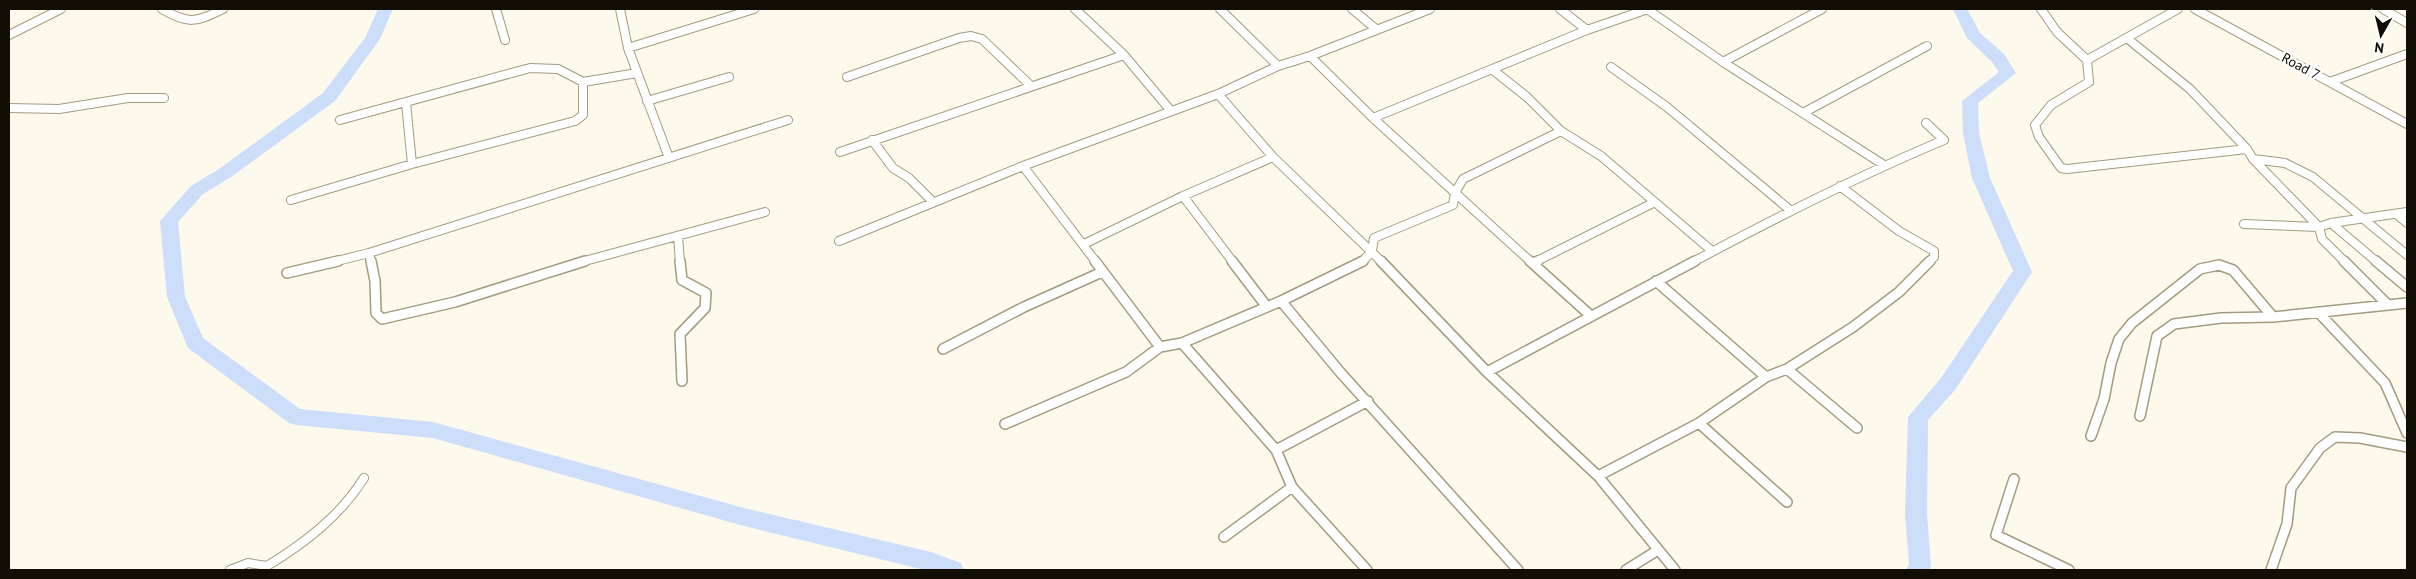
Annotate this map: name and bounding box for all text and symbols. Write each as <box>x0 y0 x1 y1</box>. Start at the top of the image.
north arrow <box>2356 10 2406 60</box>
text: N <box>2373 38 2385 57</box>
street label: Road 7 <box>2279 48 2323 84</box>

